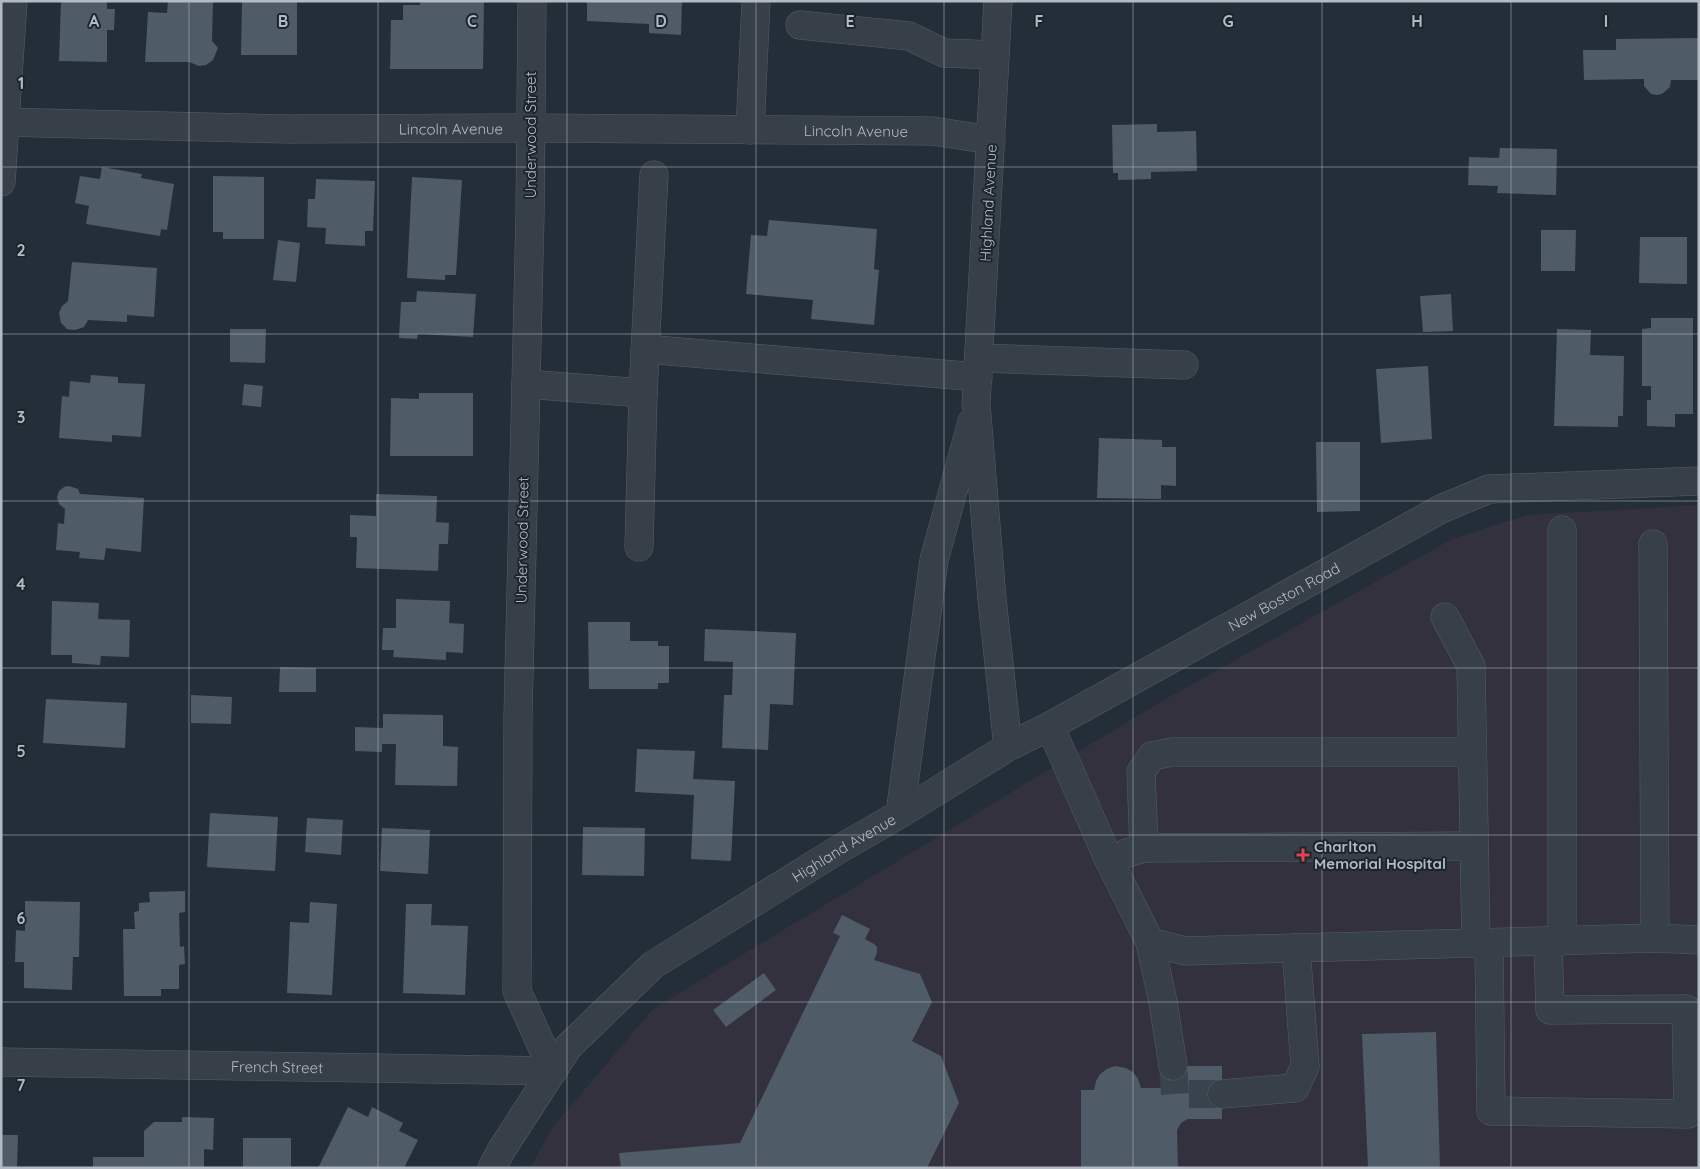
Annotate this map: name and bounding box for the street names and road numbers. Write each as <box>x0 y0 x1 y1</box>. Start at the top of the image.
street label: Underwood Street <box>521 71 540 199</box>
street label: Lincoln Avenue <box>399 119 503 138</box>
street label: Lincoln Avenue <box>804 121 908 140</box>
street label: Highland Avenue <box>975 144 1001 262</box>
street label: Underwood Street <box>511 476 533 604</box>
street label: New Boston Road <box>1225 558 1343 635</box>
street label: Highland Avenue <box>788 809 899 886</box>
street label: French Street <box>231 1056 323 1077</box>

